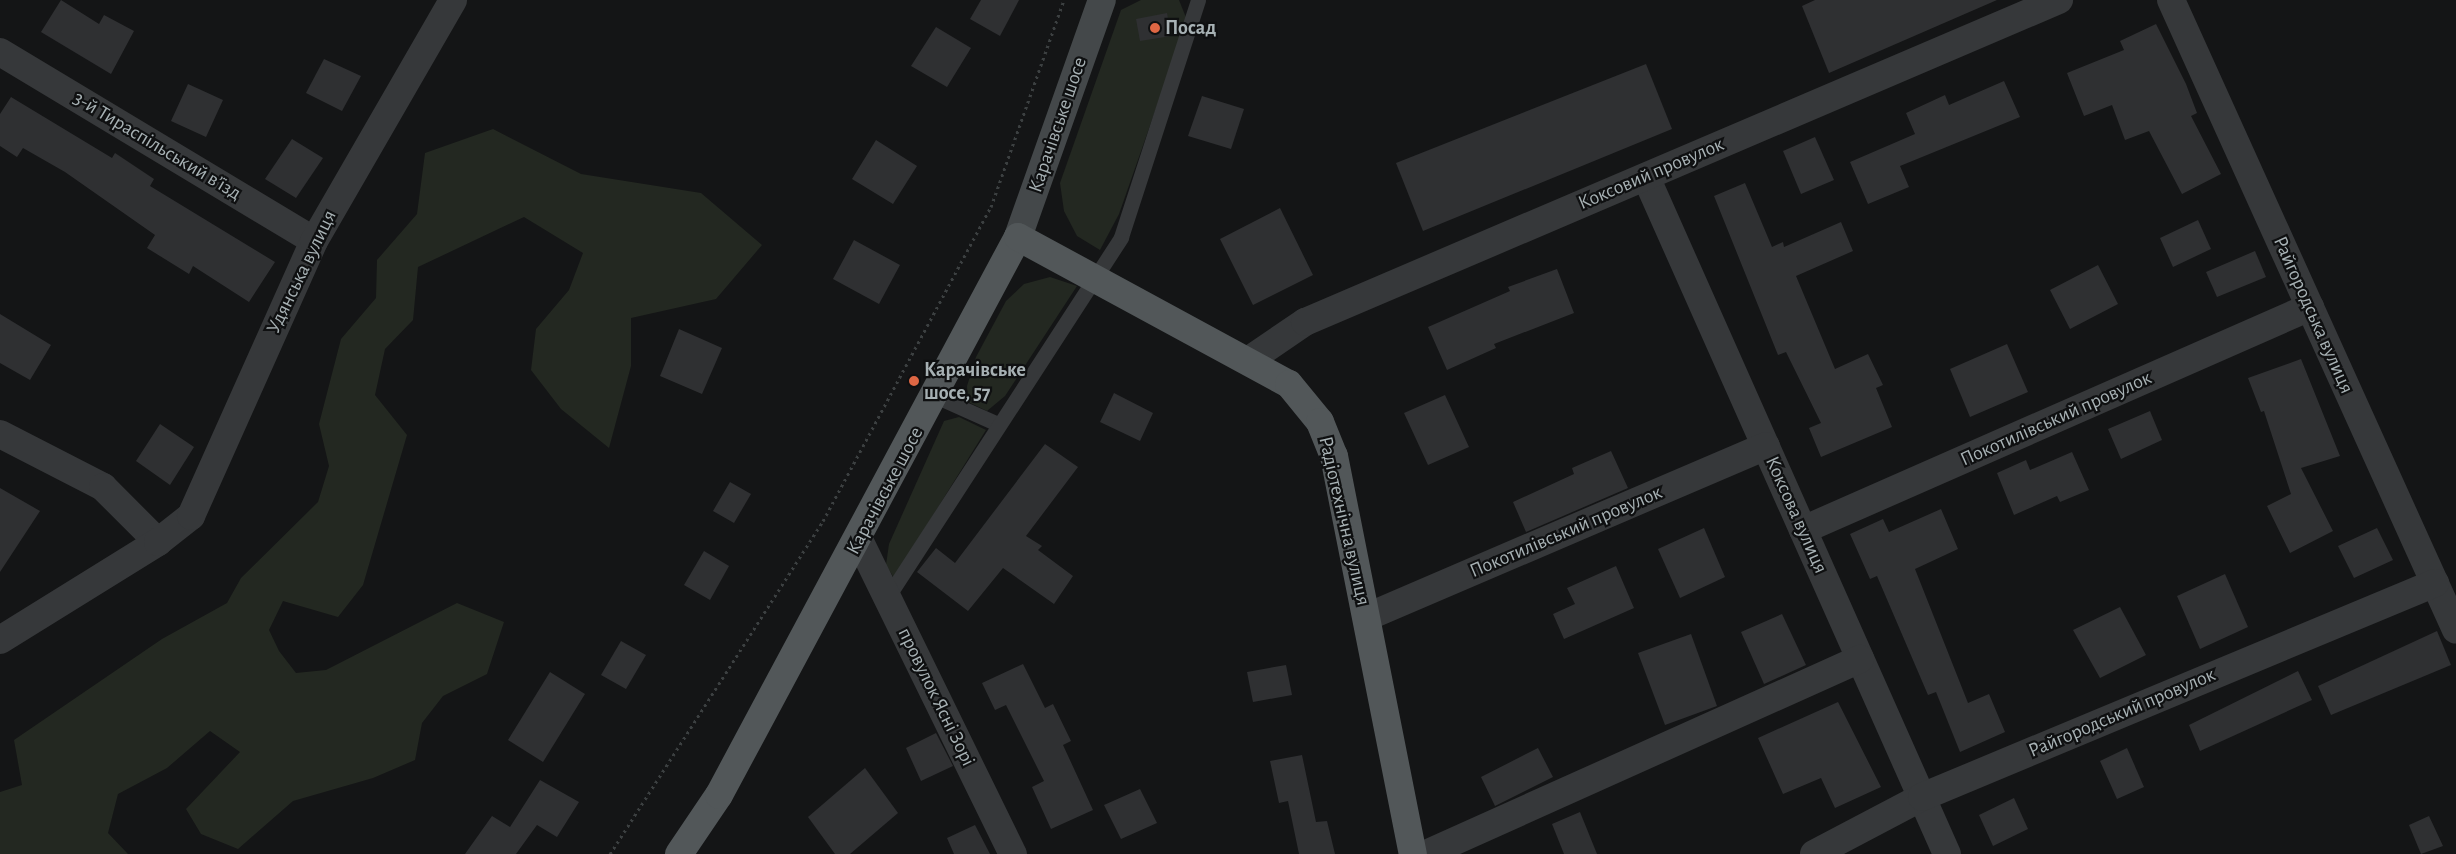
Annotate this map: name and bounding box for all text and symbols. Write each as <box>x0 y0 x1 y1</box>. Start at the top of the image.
place label: Посад <box>1165 16 1216 40</box>
marker: Посад <box>1149 22 1161 34</box>
street label: Карачівське шосе <box>1024 54 1092 196</box>
street label: 3-й Тираспільський в’їзд <box>69 86 245 206</box>
street label: Коксовий провулок <box>1575 132 1727 216</box>
street label: Удянська вулиця <box>262 206 342 338</box>
street label: Райгородська вулиця <box>2268 233 2358 397</box>
place label: Карачівське шосе, 57 <box>924 358 1026 405</box>
street label: Покотилівський провулок <box>1957 366 2155 472</box>
marker: Карачівське шосе, 57 <box>908 375 920 387</box>
street label: Карачівське шосе <box>841 423 929 559</box>
street label: Радіотехнічна вулиця <box>1313 434 1375 608</box>
street label: Коксова вулиця <box>1759 453 1833 577</box>
street label: Покотилівський провулок <box>1466 481 1666 583</box>
street label: провулок Ясні Зорі <box>892 624 980 770</box>
street label: Райгородський провулок <box>2025 663 2219 763</box>

